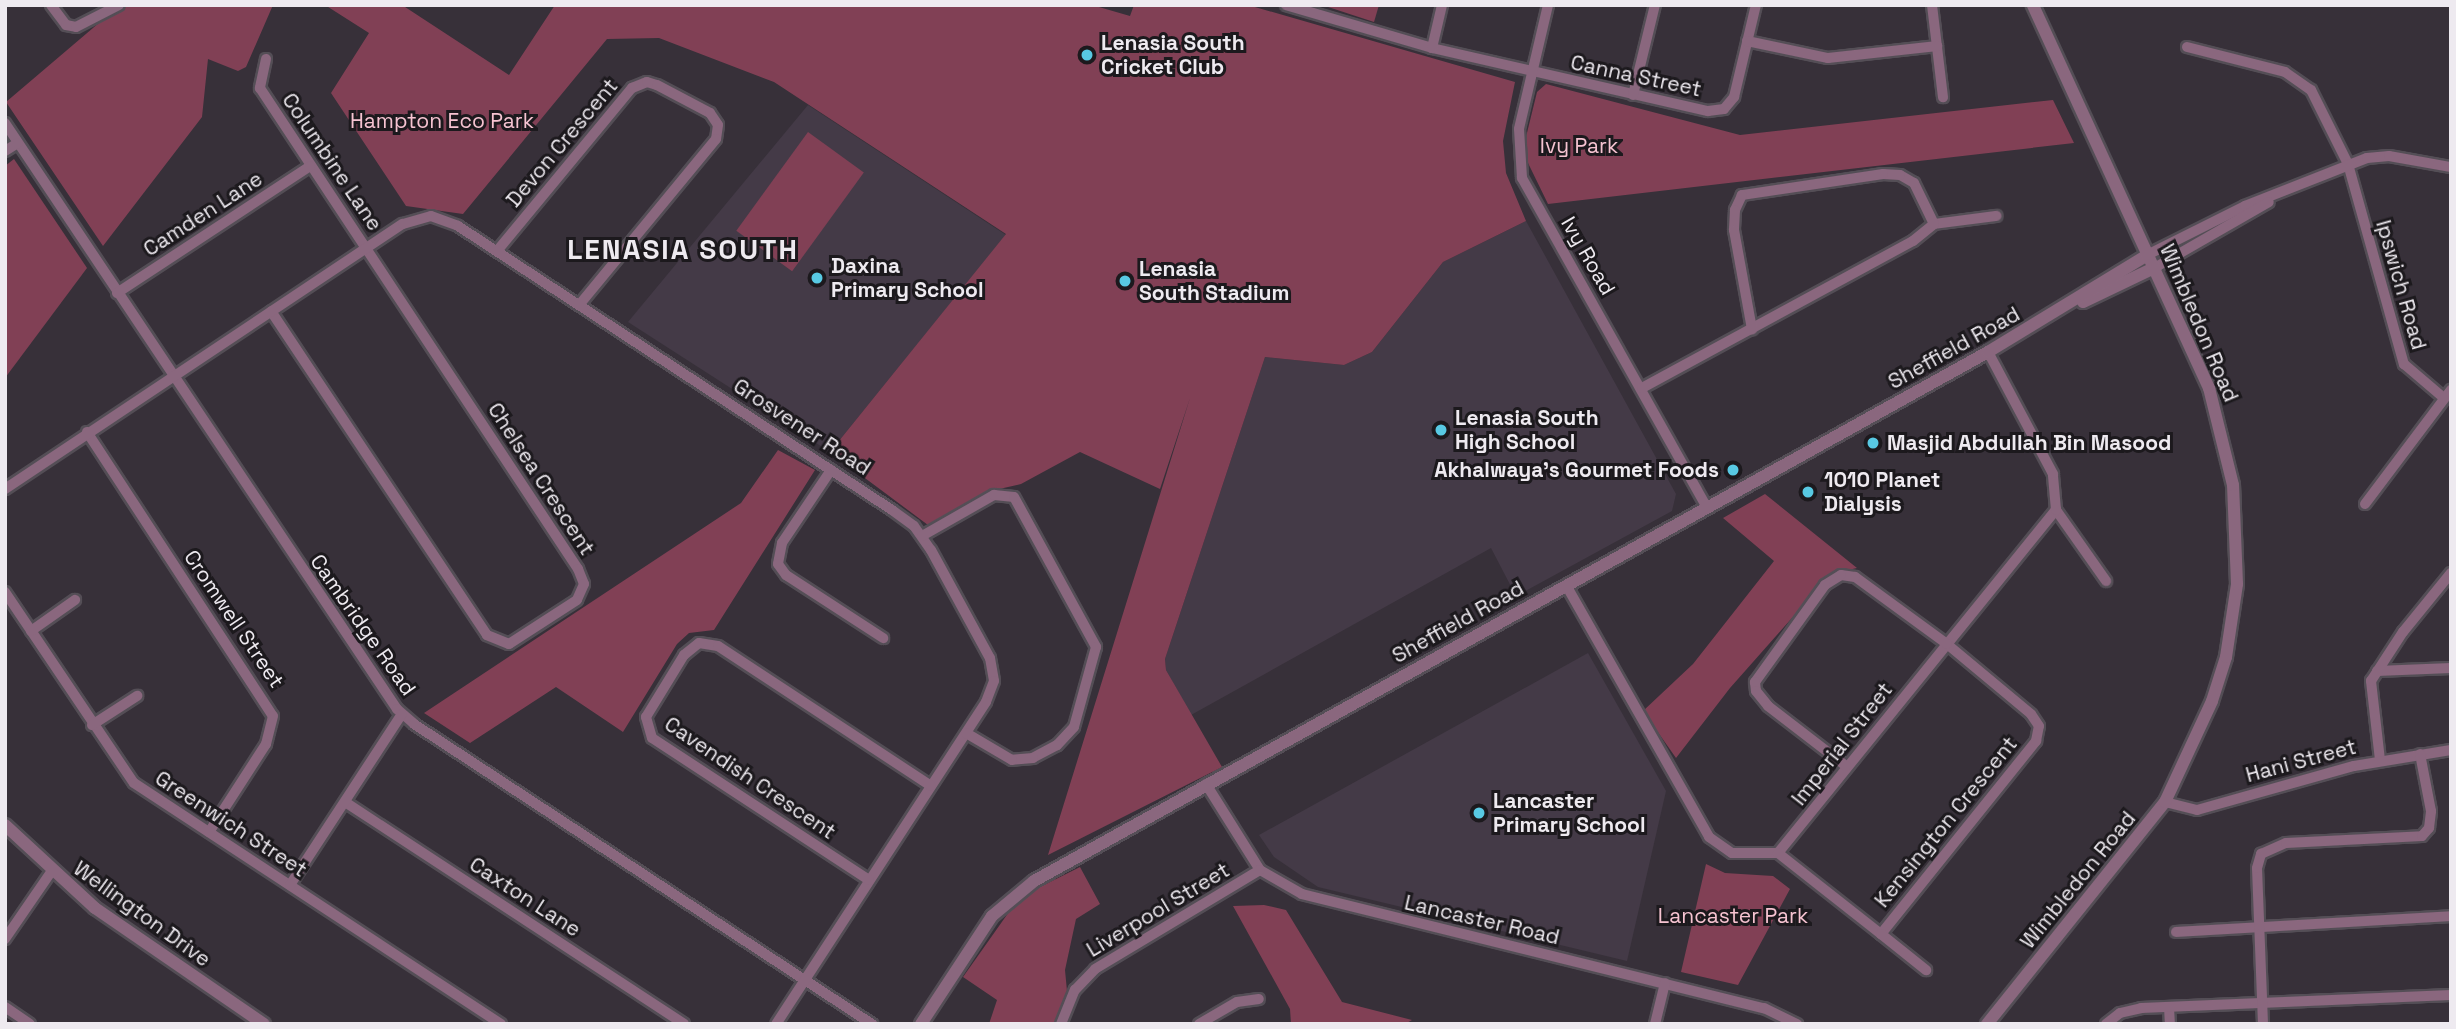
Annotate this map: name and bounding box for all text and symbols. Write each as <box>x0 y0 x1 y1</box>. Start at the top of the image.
place label: Lenasia South Cricket Club <box>1101 30 1245 80</box>
marker: Lenasia South Cricket Club <box>1079 47 1095 63</box>
street label: Canna Street <box>1568 50 1704 102</box>
street label: Devon Crescent <box>501 74 623 212</box>
street label: Columbine Lane <box>277 88 387 236</box>
park label: Hampton Eco Park <box>350 108 534 134</box>
park label: Ivy Park <box>1540 133 1618 159</box>
street label: Camden Lane <box>139 166 267 262</box>
street label: Ivy Road <box>1556 212 1620 300</box>
street label: Ipswich Road <box>2370 217 2432 353</box>
district label: LENASIA SOUTH <box>569 232 797 266</box>
street label: Wimbledon Road <box>2154 240 2244 406</box>
place label: Daxina Primary School <box>831 253 984 303</box>
place label: Lenasia South Stadium <box>1139 256 1289 306</box>
marker: Daxina Primary School <box>809 270 825 286</box>
marker: Lenasia South Stadium <box>1117 273 1133 289</box>
street label: Sheffield Road <box>1884 301 2024 395</box>
street label: Grosvener Road <box>729 373 875 481</box>
street label: Chelsea Crescent <box>482 398 600 560</box>
place label: Lenasia South High School <box>1455 405 1599 455</box>
marker: Lenasia South High School <box>1433 422 1449 438</box>
place label: Masjid Abdullah Bin Masood <box>1887 430 2172 456</box>
marker: Masjid Abdullah Bin Masood <box>1865 435 1881 451</box>
place label: Akhalwaya's Gourmet Foods <box>1434 457 1719 483</box>
marker: Akhalwaya's Gourmet Foods <box>1725 462 1741 478</box>
place label: 1010 Planet Dialysis <box>1824 467 1940 517</box>
marker: 1010 Planet Dialysis <box>1798 482 1818 502</box>
street label: Cromwell Street <box>179 545 289 693</box>
street label: Cambridge Road <box>305 550 421 700</box>
street label: Sheffield Road <box>1388 575 1528 669</box>
street label: Imperial Street <box>1786 678 1898 810</box>
street label: Cavendish Crescent <box>660 711 840 845</box>
street label: Kensington Crescent <box>1869 731 2023 913</box>
street label: Hani Street <box>2243 734 2359 788</box>
street label: Greenwich Street <box>150 766 312 882</box>
place label: Lancaster Primary School <box>1493 788 1646 838</box>
marker: Lancaster Primary School <box>1471 805 1487 821</box>
street label: Wimbledon Road <box>2015 806 2141 954</box>
street label: Caxton Lane <box>465 852 585 942</box>
street label: Wellington Drive <box>69 856 215 972</box>
street label: Liverpool Street <box>1082 857 1234 963</box>
street label: Lancaster Road <box>1402 890 1562 950</box>
park label: Lancaster Park <box>1658 903 1808 929</box>

